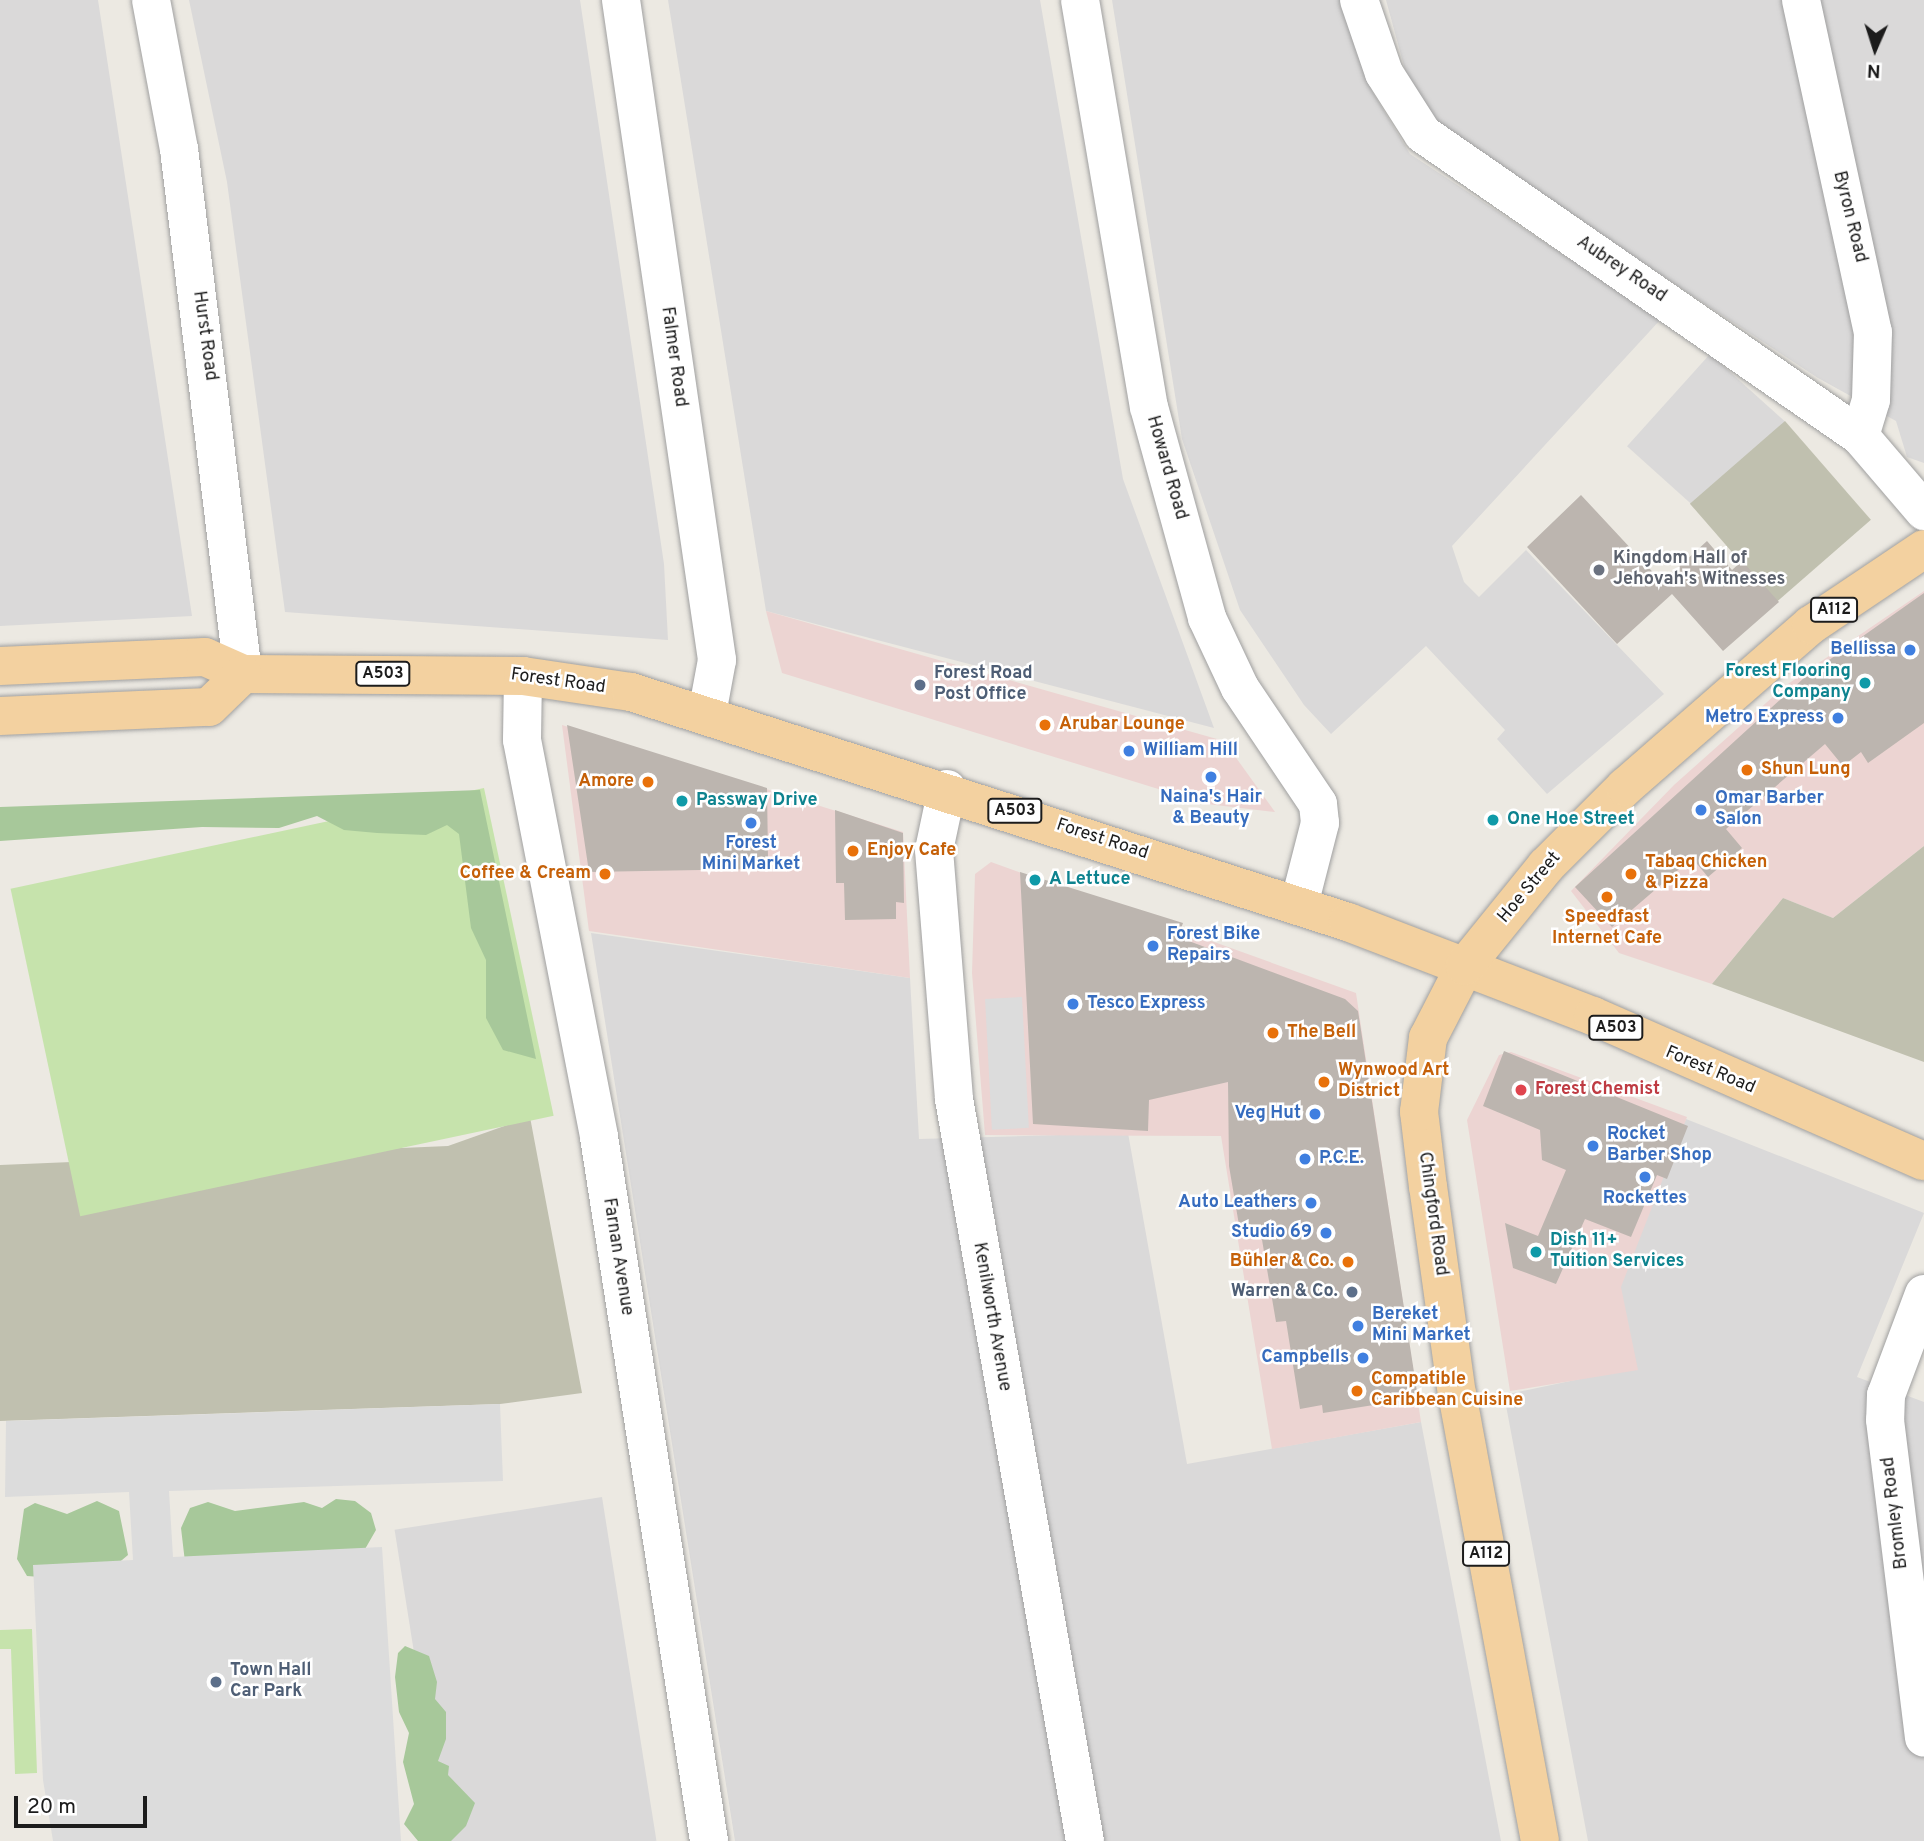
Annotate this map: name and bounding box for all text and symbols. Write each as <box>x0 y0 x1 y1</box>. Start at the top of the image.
north arrow <box>1840 14 1910 84</box>
text: N <box>1866 58 1881 82</box>
street label: Byron Road <box>1827 169 1871 265</box>
street label: Aubrey Road <box>1572 232 1670 308</box>
street label: Hurst Road <box>187 290 221 382</box>
street label: Falmer Road <box>655 305 691 409</box>
street label: Howard Road <box>1141 413 1191 523</box>
place label: Kingdom Hall of Jehovah's Witnesses <box>1613 549 1785 592</box>
marker: Kingdom Hall of Jehovah's Witnesses <box>1591 562 1607 578</box>
road number: A112 <box>1810 597 1858 622</box>
place label: Bellissa <box>1830 639 1896 661</box>
marker: Bellissa <box>1902 642 1918 658</box>
road number: A503 <box>355 662 411 687</box>
place label: Forest Flooring Company <box>1725 662 1851 704</box>
place label: Forest Road Post Office <box>934 664 1033 706</box>
street label: Forest Road <box>509 665 607 699</box>
marker: Forest Flooring Company <box>1857 675 1873 691</box>
marker: Forest Road Post Office <box>912 677 928 693</box>
place label: Metro Express <box>1705 707 1824 729</box>
marker: Metro Express <box>1830 710 1846 726</box>
place label: Arubar Lounge <box>1059 714 1185 736</box>
marker: Arubar Lounge <box>1037 717 1053 733</box>
place label: William Hill <box>1143 740 1238 762</box>
marker: William Hill <box>1121 743 1137 759</box>
place label: Shun Lung <box>1761 759 1851 781</box>
marker: Shun Lung <box>1739 762 1755 778</box>
marker: Naina's Hair & Beauty <box>1203 769 1219 785</box>
place label: Amore <box>578 771 634 793</box>
marker: Amore <box>640 774 656 790</box>
place label: Naina's Hair & Beauty <box>1160 788 1262 830</box>
place label: Omar Barber Salon <box>1715 789 1824 832</box>
place label: Passway Drive <box>696 790 818 812</box>
marker: Passway Drive <box>674 793 690 809</box>
road number: A503 <box>987 798 1043 824</box>
marker: Omar Barber Salon <box>1693 802 1709 818</box>
place label: One Hoe Street <box>1507 809 1635 831</box>
marker: One Hoe Street <box>1485 812 1501 828</box>
marker: Forest Mini Market <box>743 815 759 831</box>
street label: Forest Road <box>1053 815 1151 865</box>
place label: Forest Mini Market <box>702 834 800 876</box>
place label: Enjoy Cafe <box>867 840 956 862</box>
marker: Enjoy Cafe <box>845 843 861 859</box>
street label: Hoe Street <box>1494 848 1566 928</box>
place label: Tabaq Chicken & Pizza <box>1645 853 1768 896</box>
place label: Coffee & Cream <box>460 863 591 885</box>
marker: Coffee & Cream <box>597 866 613 882</box>
marker: Tabaq Chicken & Pizza <box>1623 866 1639 882</box>
place label: A Lettuce <box>1049 869 1131 891</box>
marker: A Lettuce <box>1027 872 1043 888</box>
marker: Speedfast Internet Cafe <box>1599 889 1615 905</box>
place label: Speedfast Internet Cafe <box>1552 908 1662 950</box>
place label: Forest Bike Repairs <box>1167 925 1260 968</box>
marker: Forest Bike Repairs <box>1145 938 1161 954</box>
place label: Tesco Express <box>1087 993 1206 1015</box>
marker: Tesco Express <box>1065 996 1081 1012</box>
road number: A503 <box>1588 1016 1644 1040</box>
place label: The Bell <box>1287 1022 1356 1044</box>
marker: The Bell <box>1265 1025 1281 1041</box>
street label: Forest Road <box>1662 1042 1758 1100</box>
place label: Wynwood Art District <box>1338 1061 1450 1104</box>
marker: Wynwood Art District <box>1316 1074 1332 1090</box>
place label: Forest Chemist <box>1535 1079 1660 1101</box>
marker: Forest Chemist <box>1513 1082 1529 1098</box>
place label: Veg Hut <box>1234 1103 1301 1125</box>
marker: Veg Hut <box>1307 1106 1323 1122</box>
place label: Rocket Barber Shop <box>1607 1125 1712 1168</box>
marker: Rocket Barber Shop <box>1585 1138 1601 1154</box>
place label: P.C.E. <box>1319 1148 1364 1170</box>
marker: P.C.E. <box>1297 1151 1313 1167</box>
street label: Chingford Road <box>1413 1151 1451 1277</box>
marker: Rockettes <box>1637 1169 1653 1185</box>
place label: Rockettes <box>1603 1188 1687 1210</box>
place label: Auto Leathers <box>1178 1192 1297 1214</box>
marker: Auto Leathers <box>1303 1195 1319 1211</box>
street label: Farnan Avenue <box>597 1196 637 1318</box>
place label: Studio 69 <box>1231 1222 1312 1244</box>
marker: Studio 69 <box>1318 1225 1334 1241</box>
place label: Dish 11+ Tuition Services <box>1550 1231 1684 1274</box>
street label: Kenilworth Avenue <box>967 1240 1015 1394</box>
marker: Dish 11+ Tuition Services <box>1528 1244 1544 1260</box>
place label: Bühler & Co. <box>1230 1251 1334 1273</box>
marker: Bühler & Co. <box>1340 1254 1356 1270</box>
place label: Warren & Co. <box>1231 1281 1338 1303</box>
marker: Warren & Co. <box>1344 1284 1360 1300</box>
place label: Bereket Mini Market <box>1372 1305 1471 1348</box>
marker: Bereket Mini Market <box>1350 1318 1366 1334</box>
place label: Campbells <box>1261 1347 1349 1369</box>
marker: Campbells <box>1355 1350 1371 1366</box>
place label: Compatible Caribbean Cuisine <box>1371 1370 1523 1412</box>
marker: Compatible Caribbean Cuisine <box>1349 1383 1365 1399</box>
street label: Bromley Road <box>1878 1456 1914 1570</box>
road number: A112 <box>1462 1542 1510 1566</box>
place label: Town Hall Car Park <box>230 1661 311 1704</box>
marker: Town Hall Car Park <box>208 1674 224 1690</box>
scale bar <box>18 1782 150 1826</box>
text: 20 m <box>27 1794 76 1821</box>

